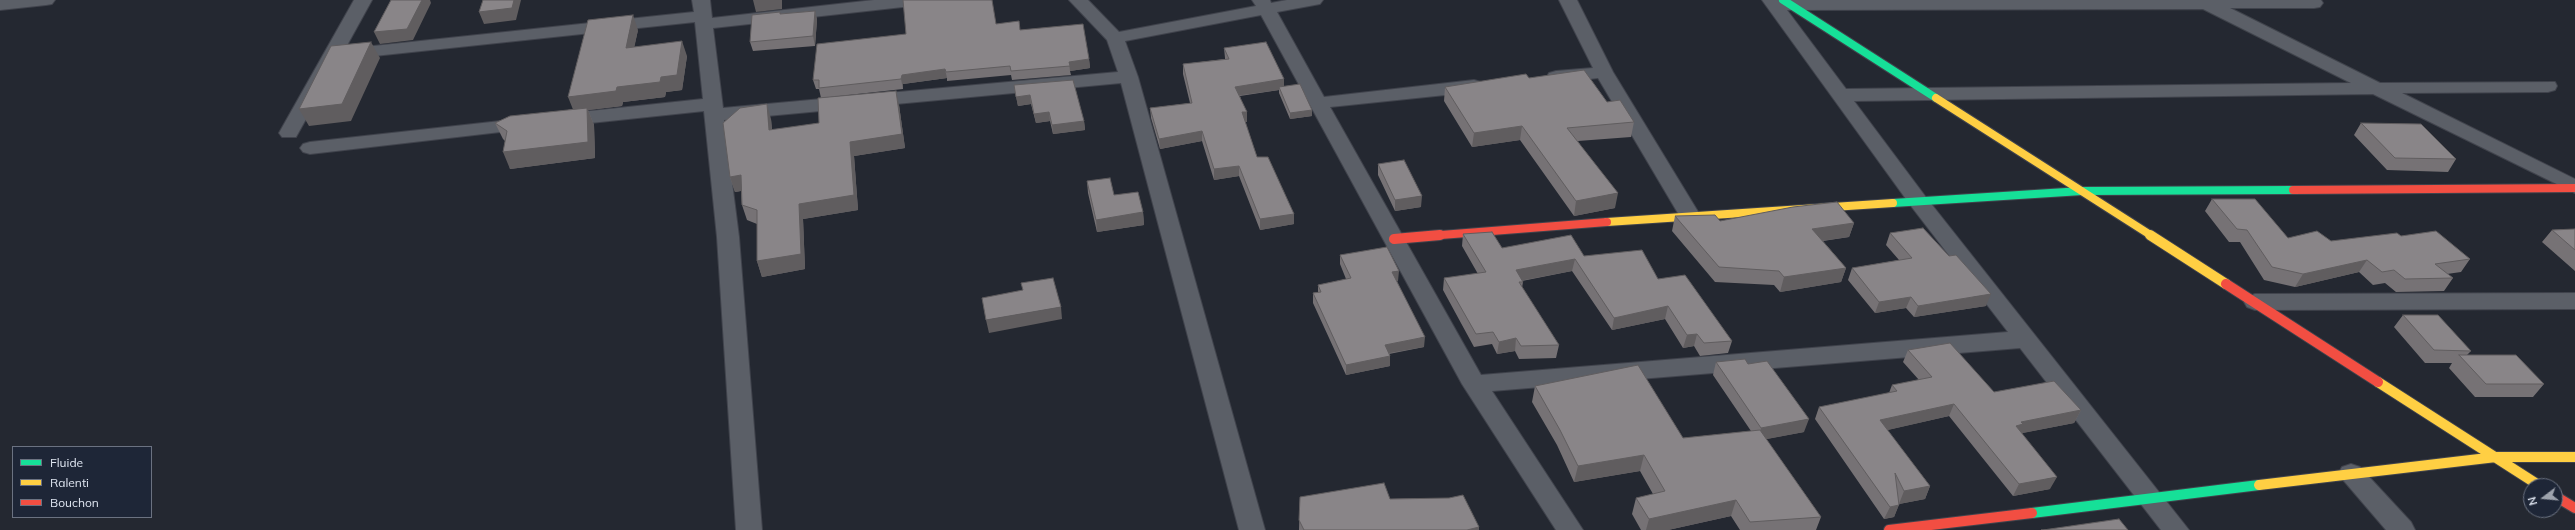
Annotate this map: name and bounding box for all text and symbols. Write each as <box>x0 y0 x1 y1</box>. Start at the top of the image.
legend <box>12 446 152 518</box>
text: Fluide <box>50 455 83 470</box>
text: Ralenti <box>50 475 89 490</box>
north arrow <box>2523 478 2563 518</box>
text: Bouchon <box>50 495 99 510</box>
text: N <box>2525 495 2540 507</box>

